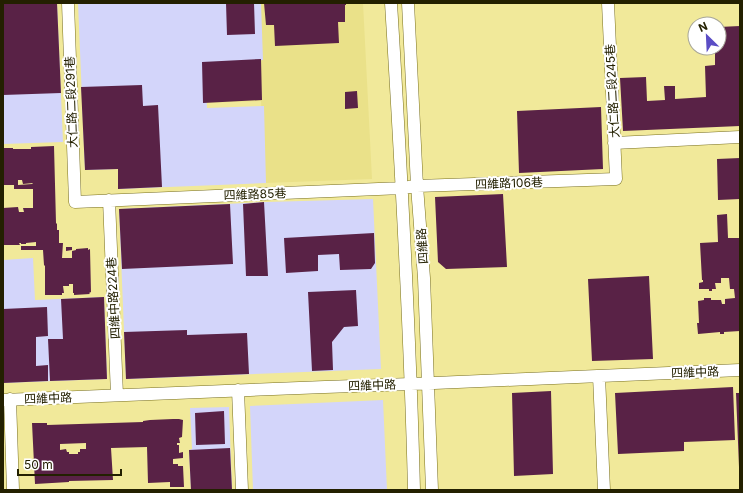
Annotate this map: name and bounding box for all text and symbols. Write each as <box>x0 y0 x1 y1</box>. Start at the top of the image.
north arrow <box>687 16 727 56</box>
text: N <box>696 19 710 35</box>
street label: 大仁路二段245巷 <box>602 44 622 138</box>
street label: 大仁路二段291巷 <box>62 56 80 148</box>
street label: 四維路106巷 <box>475 174 543 192</box>
street label: 四維路85巷 <box>223 185 287 203</box>
street label: 四維路 <box>413 228 431 264</box>
street label: 四維中路224巷 <box>103 257 123 339</box>
street label: 四維中路 <box>671 364 719 380</box>
street label: 四維中路 <box>348 377 396 393</box>
street label: 四維中路 <box>24 390 72 406</box>
scale bar <box>18 451 121 477</box>
text: 50 m <box>24 457 53 472</box>

